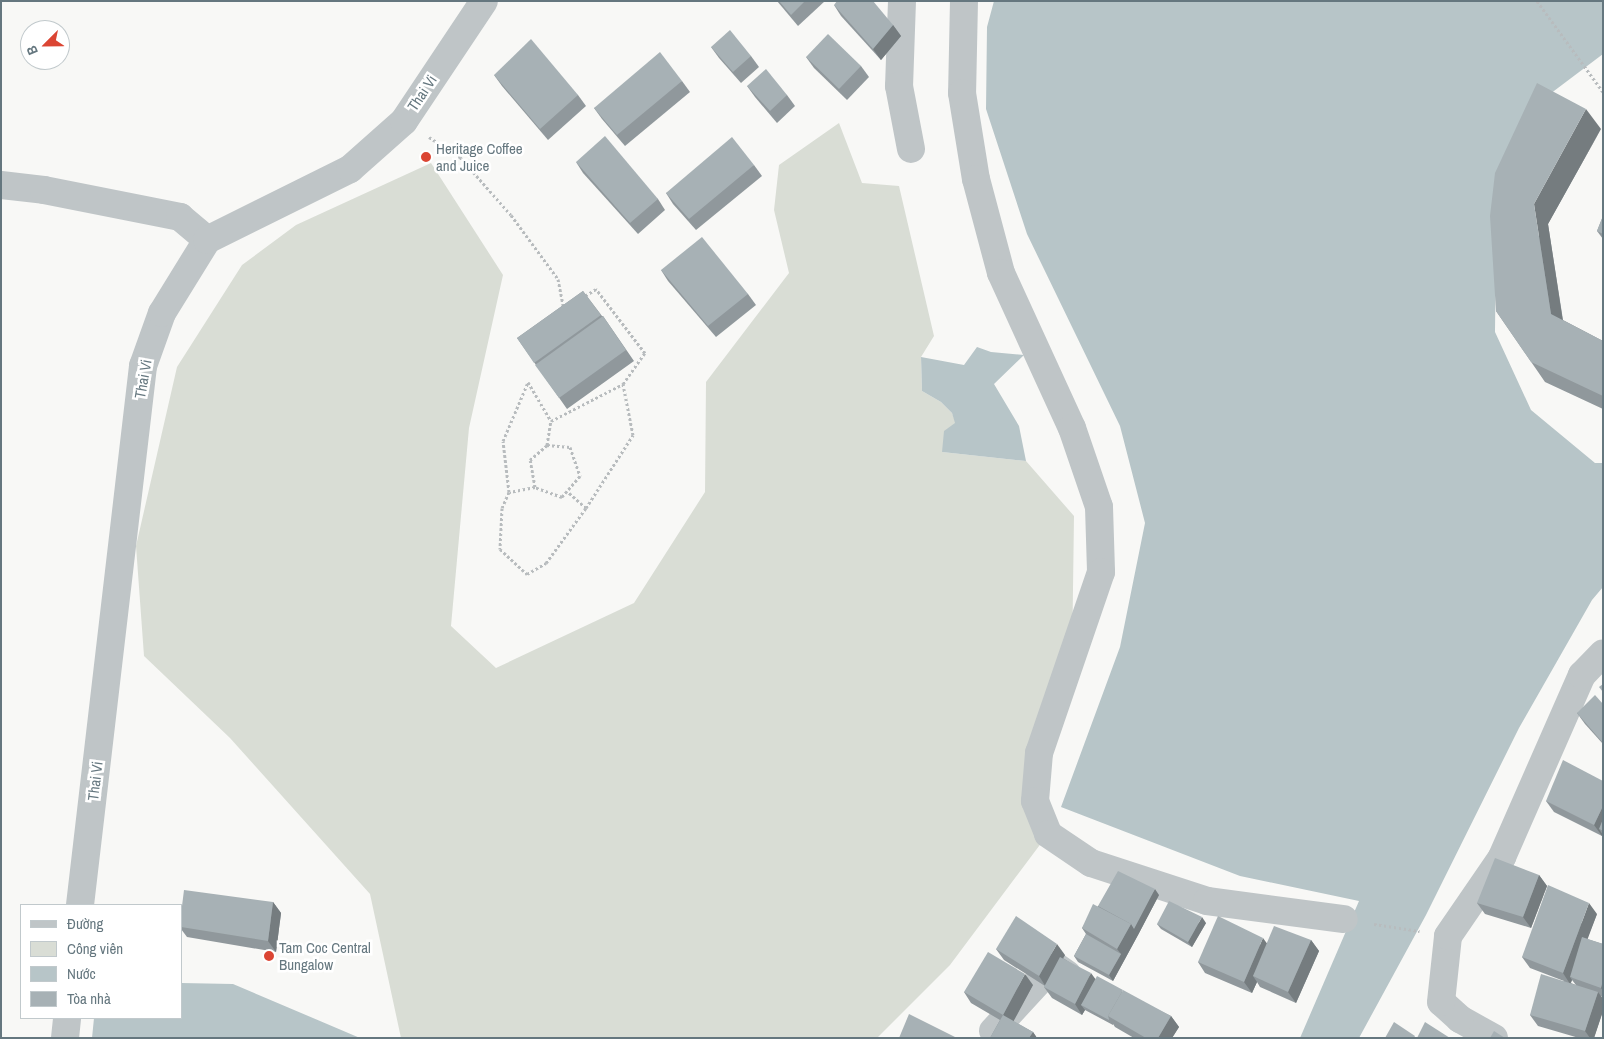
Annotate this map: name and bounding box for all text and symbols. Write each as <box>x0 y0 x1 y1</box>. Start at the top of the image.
north arrow <box>20 20 70 70</box>
text: B <box>22 43 42 58</box>
street label: Thai Vi <box>404 72 440 114</box>
place label: Heritage Coffee and Juice <box>436 139 523 174</box>
marker: Heritage Coffee and Juice <box>420 151 432 163</box>
street label: Thai Vi <box>131 358 155 400</box>
street label: Thai Vi <box>84 760 106 802</box>
legend <box>20 904 182 1019</box>
text: Đường <box>67 913 103 934</box>
text: Công viên <box>67 938 123 959</box>
place label: Tam Coc Central Bungalow <box>279 938 371 973</box>
marker: Tam Coc Central Bungalow <box>263 950 275 962</box>
text: Nước <box>67 963 96 984</box>
text: Tòa nhà <box>67 988 111 1009</box>

